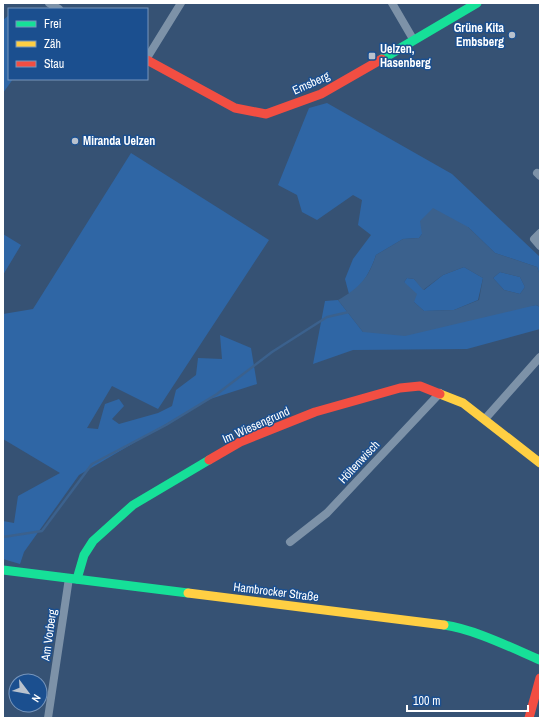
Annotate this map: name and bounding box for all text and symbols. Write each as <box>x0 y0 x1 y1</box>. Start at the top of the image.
legend <box>8 8 148 80</box>
text: Frei <box>44 16 62 32</box>
place label: Grüne Kita Embsberg <box>454 20 505 50</box>
marker: Grüne Kita Embsberg <box>507 30 517 40</box>
text: Zäh <box>44 36 61 52</box>
place label: Uelzen, Hasenberg <box>380 41 431 71</box>
marker: Uelzen, Hasenberg <box>367 51 377 61</box>
text: Stau <box>44 56 64 72</box>
street label: Emsberg <box>290 67 333 98</box>
place label: Miranda Uelzen <box>83 133 155 149</box>
marker: Miranda Uelzen <box>70 136 80 146</box>
street label: Im Wiesengrund <box>220 403 292 447</box>
street label: Höltenwisch <box>335 437 383 487</box>
street label: Hambrocker Straße <box>232 579 320 605</box>
street label: Am Vorberg <box>37 608 61 663</box>
north arrow <box>8 673 48 713</box>
scale bar <box>407 687 528 713</box>
text: N <box>29 692 44 705</box>
text: 100 m <box>413 693 440 709</box>

